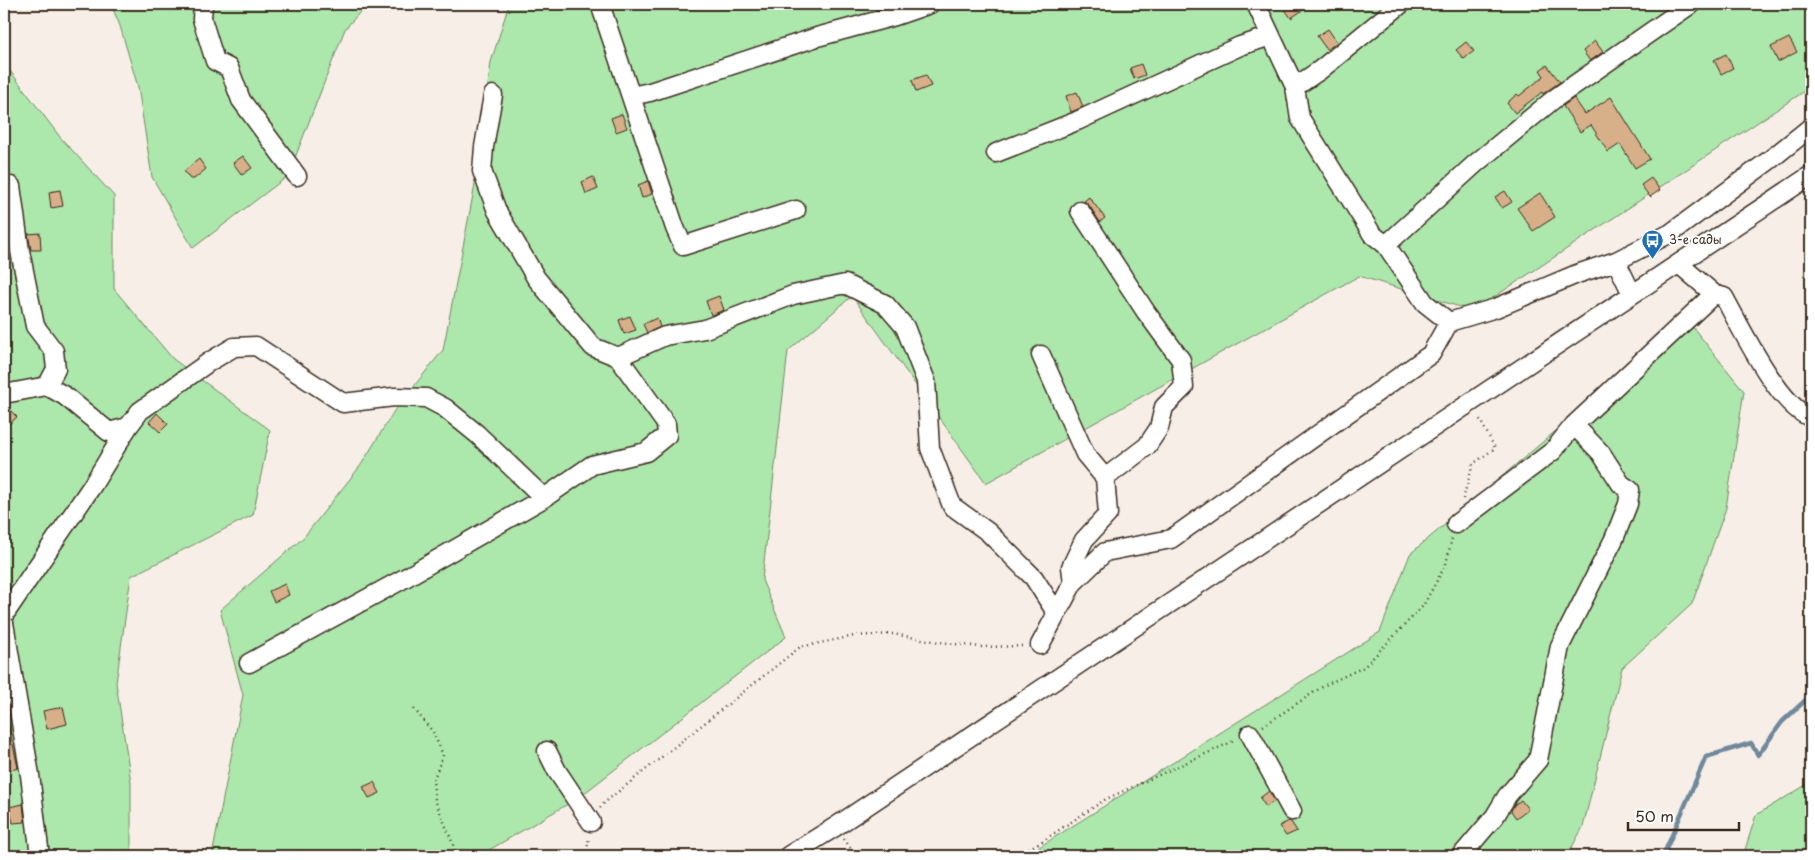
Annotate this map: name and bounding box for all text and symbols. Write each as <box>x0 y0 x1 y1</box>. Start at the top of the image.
bus stop icon: 3-е сады <box>1641 228 1665 259</box>
place label: 3-е сады <box>1669 230 1722 248</box>
scale bar <box>1628 800 1739 832</box>
text: 50 m <box>1635 804 1674 827</box>

